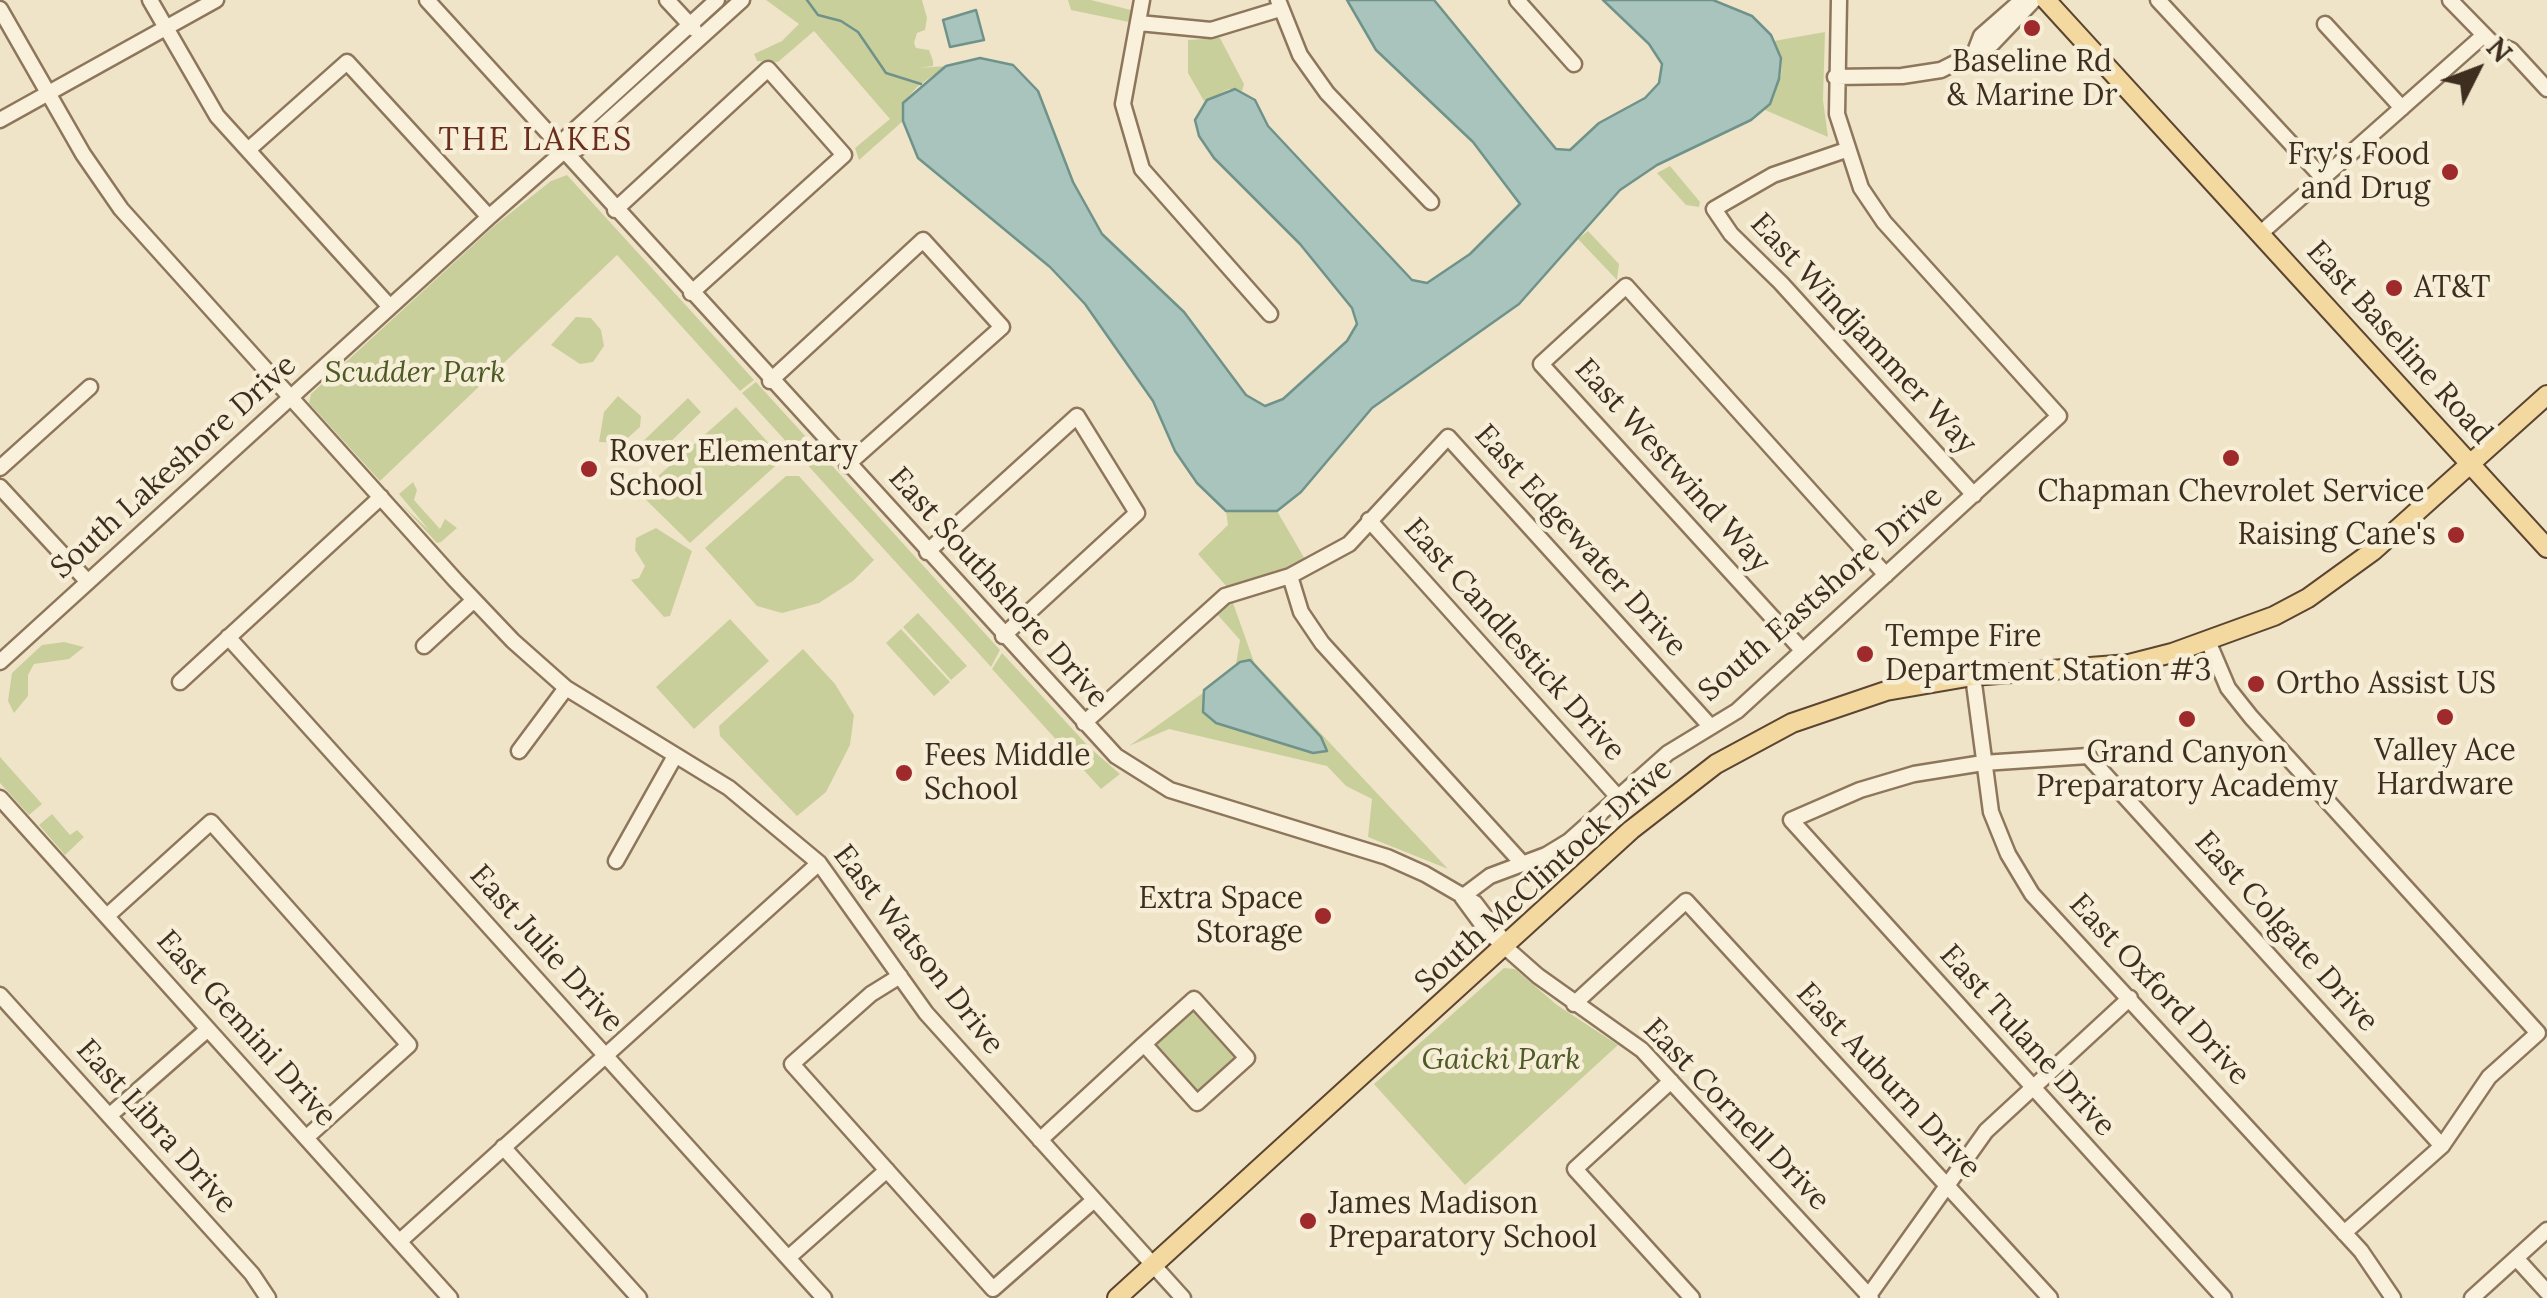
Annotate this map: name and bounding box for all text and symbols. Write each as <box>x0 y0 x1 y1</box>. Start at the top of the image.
marker: Baseline Rd & Marine Dr <box>2021 17 2043 39</box>
north arrow <box>2427 20 2527 120</box>
text: N <box>2479 30 2520 70</box>
place label: Baseline Rd & Marine Dr <box>1947 44 2117 114</box>
district label: THE LAKES <box>438 122 634 160</box>
place label: Fry's Food and Drug <box>2287 137 2430 208</box>
marker: Fry's Food and Drug <box>2439 161 2461 183</box>
street label: East Windjammer Way <box>1742 206 1984 462</box>
street label: East Baseline Road <box>2299 234 2499 452</box>
place label: AT&T <box>2414 270 2490 306</box>
marker: AT&T <box>2383 277 2405 299</box>
street label: South Lakeshore Drive <box>44 348 304 586</box>
street label: East Westwind Way <box>1567 352 1777 580</box>
park label: Scudder Park <box>324 355 506 391</box>
street label: East Edgewater Drive <box>1466 418 1694 664</box>
place label: Rover Elementary School <box>609 434 858 504</box>
marker: Chapman Chevrolet Service <box>2220 447 2242 469</box>
marker: Rover Elementary School <box>578 458 600 480</box>
street label: East Southshore Drive <box>881 460 1115 716</box>
place label: Chapman Chevrolet Service <box>2037 474 2425 510</box>
street label: South Eastshore Drive <box>1692 478 1950 710</box>
street label: East Candlestick Drive <box>1396 511 1632 769</box>
place label: Raising Cane's <box>2237 517 2436 553</box>
marker: Raising Cane's <box>2445 524 2467 546</box>
place label: Tempe Fire Department Station #3 <box>1885 619 2211 690</box>
marker: Tempe Fire Department Station #3 <box>1854 643 1876 665</box>
place label: Ortho Assist US <box>2276 666 2496 702</box>
marker: Ortho Assist US <box>2245 673 2267 695</box>
marker: Valley Ace Hardware <box>2434 706 2456 728</box>
marker: Grand Canyon Preparatory Academy <box>2176 708 2198 730</box>
place label: Valley Ace Hardware <box>2374 733 2516 804</box>
place label: Grand Canyon Preparatory Academy <box>2036 735 2338 806</box>
place label: Fees Middle School <box>924 738 1090 808</box>
street label: South McClintock Drive <box>1408 751 1680 1001</box>
marker: Fees Middle School <box>893 762 915 784</box>
street label: East Colgate Drive <box>2187 825 2385 1039</box>
street label: East Watson Drive <box>825 838 1011 1062</box>
street label: East Julie Drive <box>462 858 630 1040</box>
place label: Extra Space Storage <box>1138 881 1303 952</box>
street label: East Oxford Drive <box>2061 887 2257 1093</box>
marker: Extra Space Storage <box>1312 905 1334 927</box>
street label: East Gemini Drive <box>149 924 343 1134</box>
street label: East Tulane Drive <box>1932 938 2122 1144</box>
street label: East Auburn Drive <box>1788 976 1988 1186</box>
street label: East Cornell Drive <box>1635 1012 1837 1218</box>
street label: East Libra Drive <box>68 1032 244 1222</box>
park label: Gaicki Park <box>1421 1042 1581 1078</box>
place label: James Madison Preparatory School <box>1328 1186 1597 1256</box>
marker: James Madison Preparatory School <box>1297 1210 1319 1232</box>

